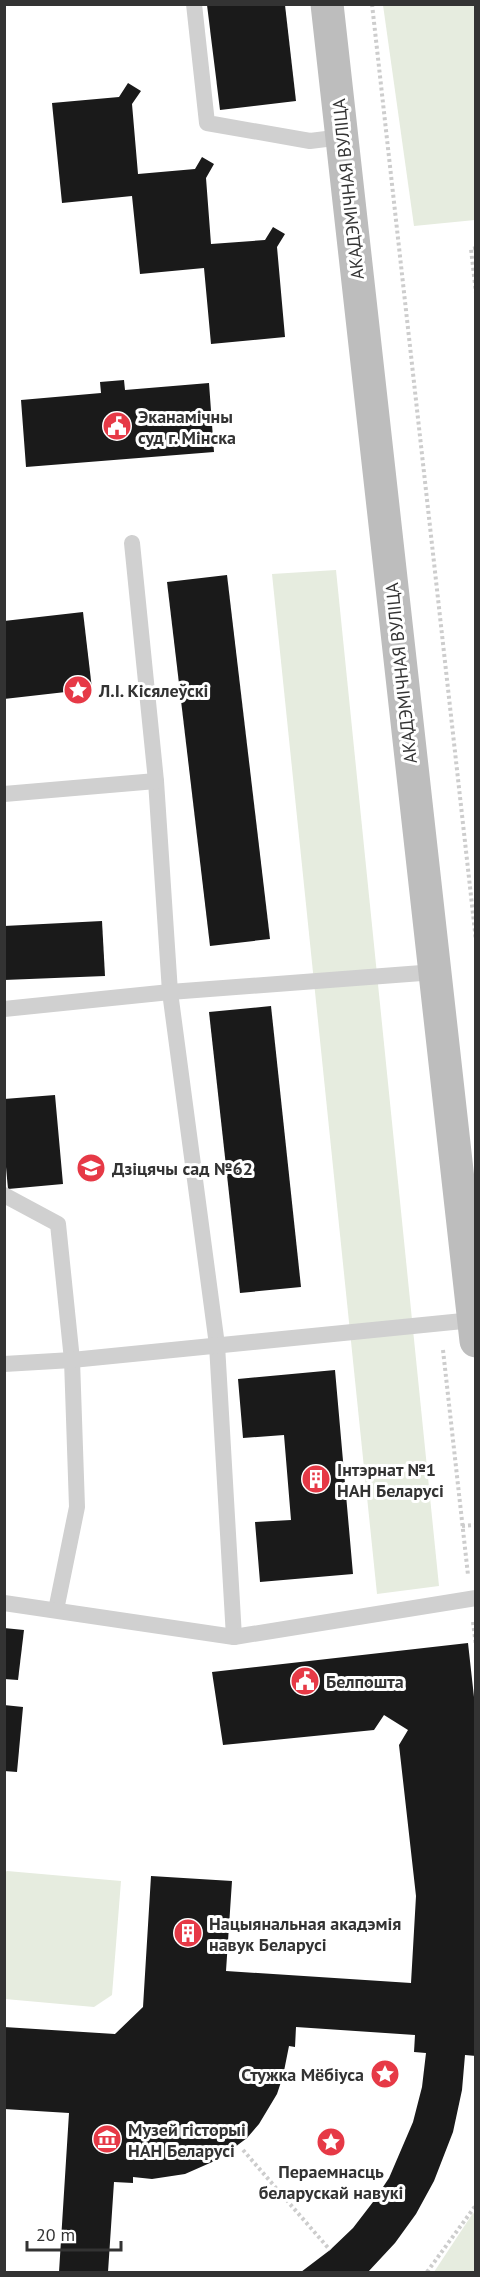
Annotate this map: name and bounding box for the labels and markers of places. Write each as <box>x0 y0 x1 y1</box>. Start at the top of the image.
place label: Эканамічны суд г. Мінска <box>138 405 236 449</box>
public building icon: Эканамічны суд г. Мінска <box>101 410 133 442</box>
place icon: Л.І. Кісялеўскі <box>62 674 94 706</box>
place label: Л.І. Кісялеўскі <box>98 679 208 702</box>
school or university icon: Дзіцячы сад №62 <box>75 1152 107 1184</box>
place label: Дзіцячы сад №62 <box>112 1157 253 1180</box>
place label: Інтэрнат №1 НАН Беларусі <box>337 1458 444 1502</box>
building icon: Інтэрнат №1 НАН Беларусі <box>300 1463 332 1495</box>
public building icon: Белпошта <box>289 1665 321 1697</box>
place label: Белпошта <box>326 1670 404 1693</box>
place label: Нацыянальная акадэмія навук Беларусі <box>209 1912 401 1956</box>
building icon: Нацыянальная акадэмія навук Беларусі <box>172 1917 204 1949</box>
place icon: Стужка Мёбіуса <box>369 2058 401 2090</box>
place label: Стужка Мёбіуса <box>241 2063 364 2086</box>
place label: Музей гісторыі НАН Беларусі <box>128 2118 246 2162</box>
museum icon: Музей гісторыі НАН Беларусі <box>91 2123 123 2155</box>
place icon: Пераемнасць беларускай навукі <box>315 2126 347 2158</box>
place label: Пераемнасць беларускай навукі <box>259 2160 403 2204</box>

